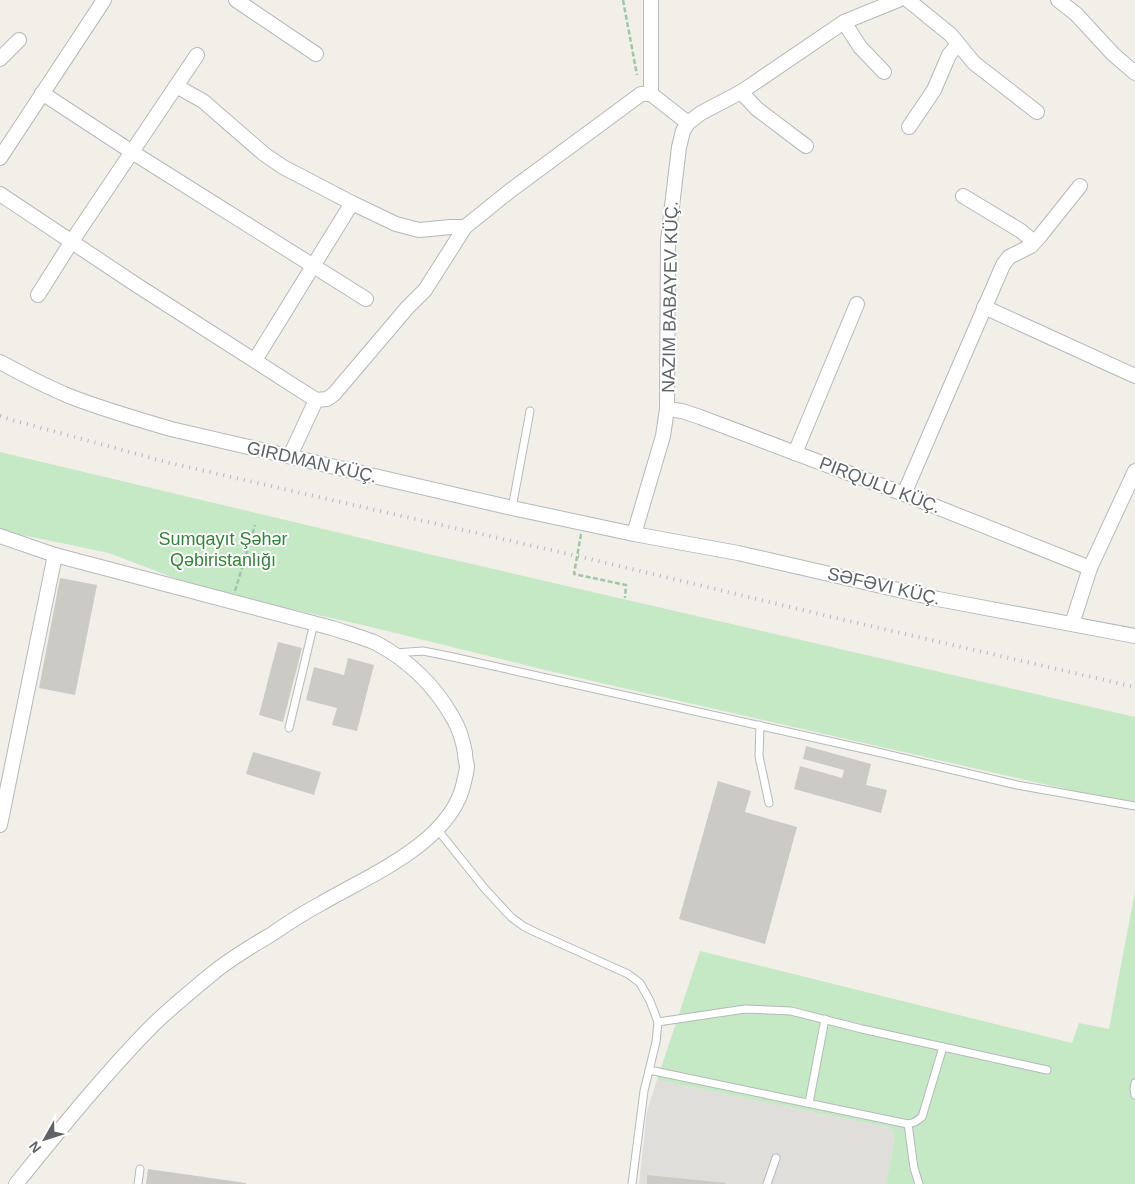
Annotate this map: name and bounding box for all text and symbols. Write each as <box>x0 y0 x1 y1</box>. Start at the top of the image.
street label: NAZIM BABAYEV KÜÇ. <box>658 201 682 393</box>
street label: GIRDMAN KÜÇ. <box>245 437 379 487</box>
street label: PIRQULU KÜÇ. <box>817 453 943 517</box>
park label: Sumqayıt Şəhər Qəbiristanlığı <box>158 529 288 570</box>
street label: SƏFƏVI KÜÇ. <box>826 563 942 609</box>
north arrow <box>20 1114 70 1164</box>
text: N <box>25 1138 44 1156</box>

